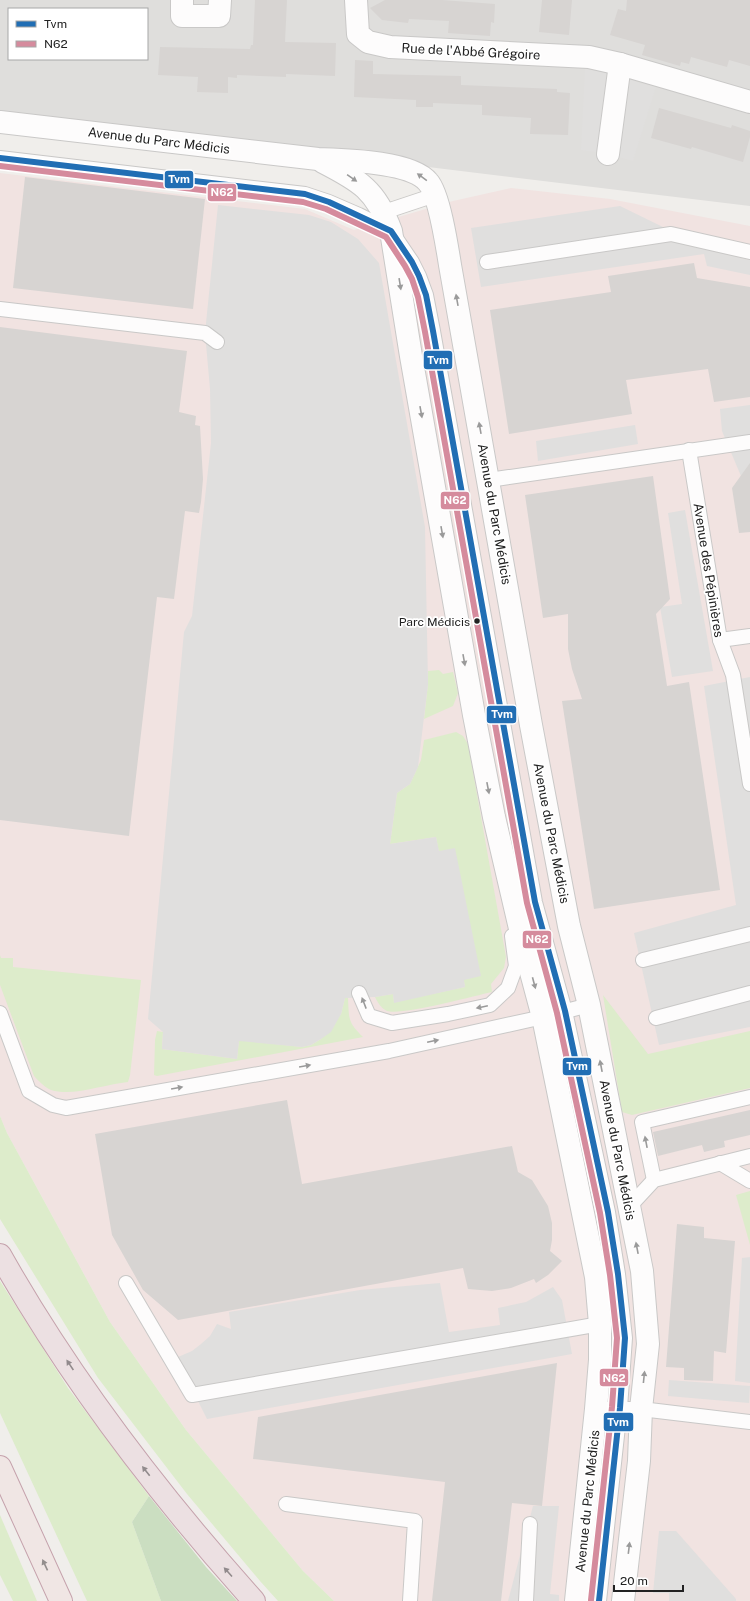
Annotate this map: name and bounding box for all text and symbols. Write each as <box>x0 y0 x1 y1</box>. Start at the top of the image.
legend <box>8 8 148 60</box>
text: Tvm <box>44 17 67 31</box>
text: N62 <box>44 37 68 51</box>
street label: Rue de l'Abbé Grégoire <box>401 40 541 63</box>
street label: Avenue du Parc Médicis <box>87 124 231 157</box>
line badge: Tvm <box>164 170 194 189</box>
text: Tvm <box>168 173 190 185</box>
one-way arrow <box>417 173 428 181</box>
one-way arrow <box>347 174 357 182</box>
line badge: N62 <box>207 183 237 202</box>
text: N62 <box>211 186 233 198</box>
one-way arrow <box>397 278 403 290</box>
one-way arrow <box>454 294 460 306</box>
line badge: Tvm <box>423 350 453 370</box>
text: Tvm <box>427 354 449 366</box>
one-way arrow <box>418 406 424 418</box>
one-way arrow <box>477 422 483 434</box>
street label: Avenue du Parc Médicis <box>475 442 514 586</box>
line badge: N62 <box>440 491 470 510</box>
text: N62 <box>444 494 466 506</box>
street label: Avenue des Pépinières <box>690 502 727 638</box>
one-way arrow <box>439 526 445 538</box>
place label: Parc Médicis <box>399 615 470 629</box>
marker: Parc Médicis <box>472 616 482 626</box>
one-way arrow <box>461 654 467 667</box>
line badge: Tvm <box>486 705 517 724</box>
text: Tvm <box>491 708 513 720</box>
street label: Avenue du Parc Médicis <box>530 761 573 905</box>
one-way arrow <box>486 782 492 794</box>
line badge: N62 <box>522 930 552 949</box>
text: N62 <box>526 933 548 945</box>
one-way arrow <box>531 977 537 989</box>
one-way arrow <box>360 997 366 1009</box>
one-way arrow <box>476 1004 488 1010</box>
one-way arrow <box>427 1038 439 1044</box>
line badge: Tvm <box>562 1057 592 1076</box>
one-way arrow <box>597 1059 603 1072</box>
text: Tvm <box>566 1060 588 1072</box>
one-way arrow <box>299 1062 311 1068</box>
street label: Avenue du Parc Médicis <box>596 1078 639 1222</box>
one-way arrow <box>171 1085 183 1091</box>
one-way arrow <box>643 1136 649 1148</box>
one-way arrow <box>634 1242 640 1254</box>
one-way arrow <box>66 1360 74 1371</box>
line badge: N62 <box>599 1368 629 1387</box>
one-way arrow <box>641 1371 648 1383</box>
text: N62 <box>603 1372 625 1384</box>
line badge: Tvm <box>603 1412 634 1432</box>
text: Tvm <box>607 1416 629 1428</box>
street label: Avenue du Parc Médicis <box>573 1429 602 1573</box>
one-way arrow <box>141 1466 150 1477</box>
one-way arrow <box>626 1542 632 1554</box>
one-way arrow <box>42 1560 48 1571</box>
one-way arrow <box>223 1567 233 1577</box>
scale bar <box>614 1567 683 1593</box>
text: 20 m <box>620 1574 648 1588</box>

